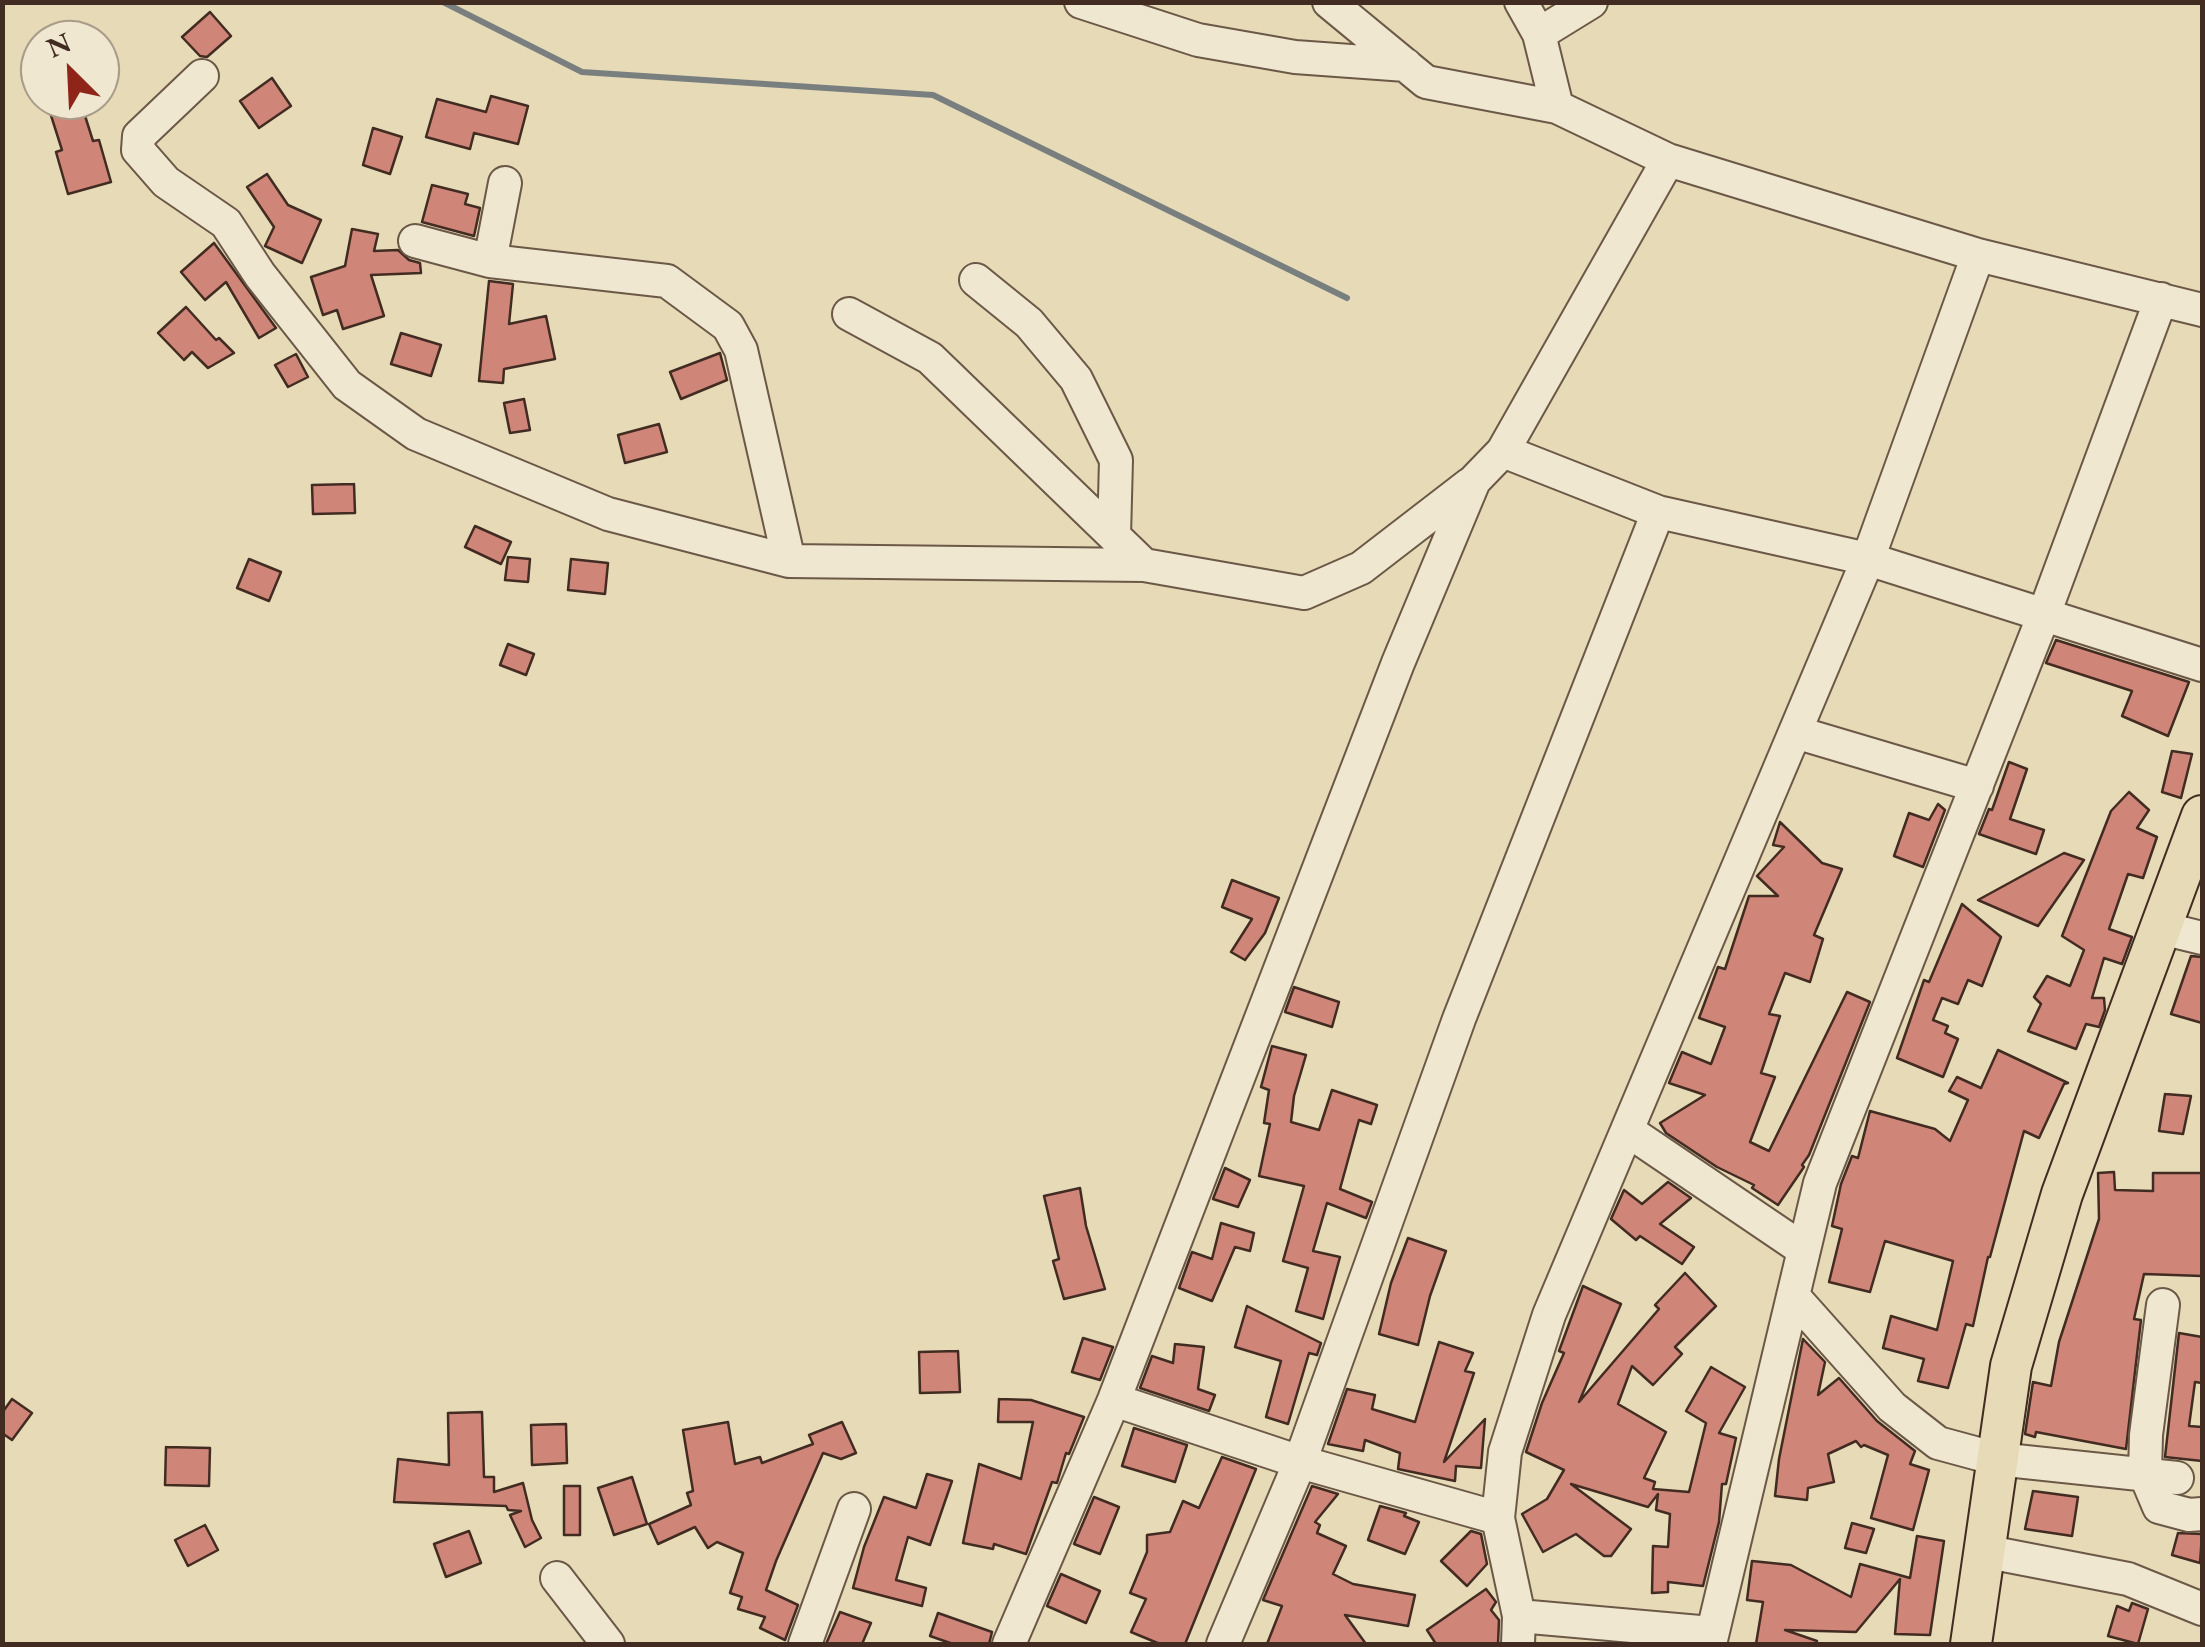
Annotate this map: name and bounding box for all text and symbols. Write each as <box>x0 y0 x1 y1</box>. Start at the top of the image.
north arrow <box>20 20 120 120</box>
text: N <box>41 23 76 65</box>

